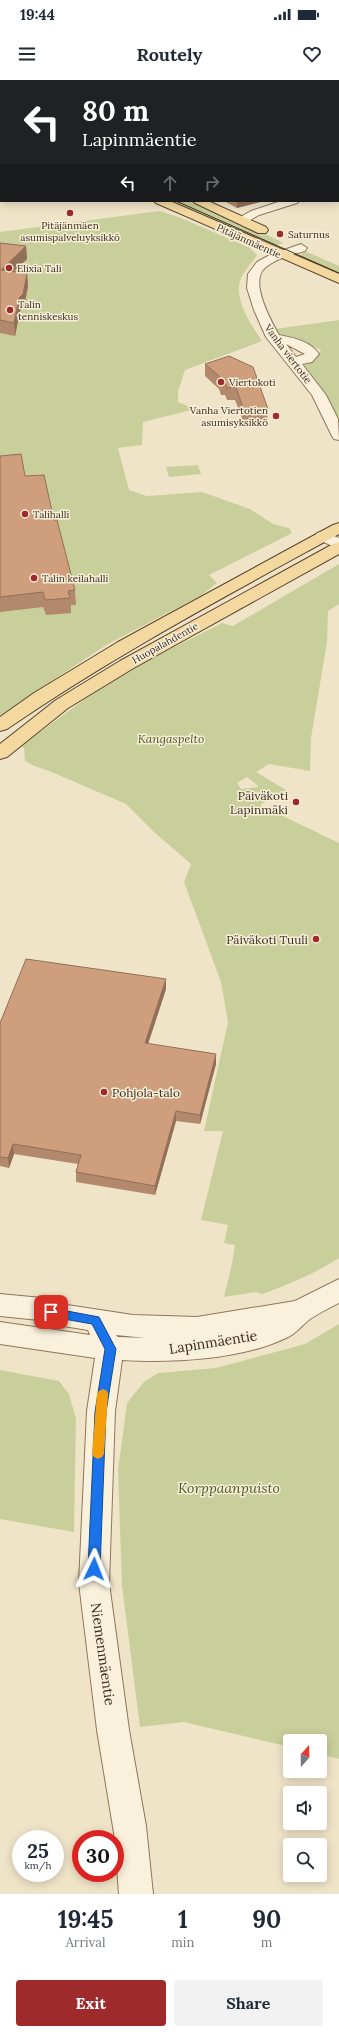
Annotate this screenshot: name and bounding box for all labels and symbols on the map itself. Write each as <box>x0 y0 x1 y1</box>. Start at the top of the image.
marker: Pitäjänmäen asumispalveluyksikkö <box>65 208 75 218</box>
place label: Pitäjänmäen asumispalveluyksikkö <box>20 219 120 244</box>
street label: Pitäjänmäentie <box>215 221 284 261</box>
place label: Saturnus <box>288 228 330 241</box>
marker: Saturnus <box>275 229 285 239</box>
place label: Elixia Tali <box>17 262 62 275</box>
marker: Elixia Tali <box>4 263 14 273</box>
place label: Talin tenniskeskus <box>18 298 79 323</box>
marker: Talin tenniskeskus <box>5 305 15 315</box>
street label: Vanha viertotie <box>261 321 315 387</box>
place label: Viertokoti <box>228 376 276 389</box>
marker: Viertokoti <box>216 377 226 387</box>
place label: Vanha Viertotien asumisyksikkö <box>189 404 268 429</box>
marker: Vanha Viertotien asumisyksikkö <box>271 411 281 421</box>
place label: Talihalli <box>33 508 69 521</box>
marker: Talihalli <box>20 509 30 519</box>
place label: Talin keilahalli <box>42 572 109 585</box>
marker: Talin keilahalli <box>29 573 39 583</box>
street label: Huopalahdentie <box>130 619 201 667</box>
park label: Kangaspelto <box>138 731 204 746</box>
place label: Päiväkoti Lapinmäki <box>230 788 288 817</box>
marker: Päiväkoti Lapinmäki <box>291 797 301 807</box>
place label: Päiväkoti Tuuli <box>226 932 308 947</box>
marker: Päiväkoti Tuuli <box>311 934 321 944</box>
place label: Pohjola-talo <box>112 1085 180 1100</box>
marker: Pohjola-talo <box>99 1087 109 1097</box>
pin <box>34 1295 68 1329</box>
street label: Lapinmäentie <box>168 1326 259 1358</box>
park label: Korppaanpuisto <box>178 1479 280 1497</box>
position arrow <box>73 1548 115 1590</box>
street label: Niemenmäentie <box>87 1602 119 1707</box>
north arrow <box>283 1734 327 1778</box>
speed limit sign: 30 <box>72 1830 124 1882</box>

